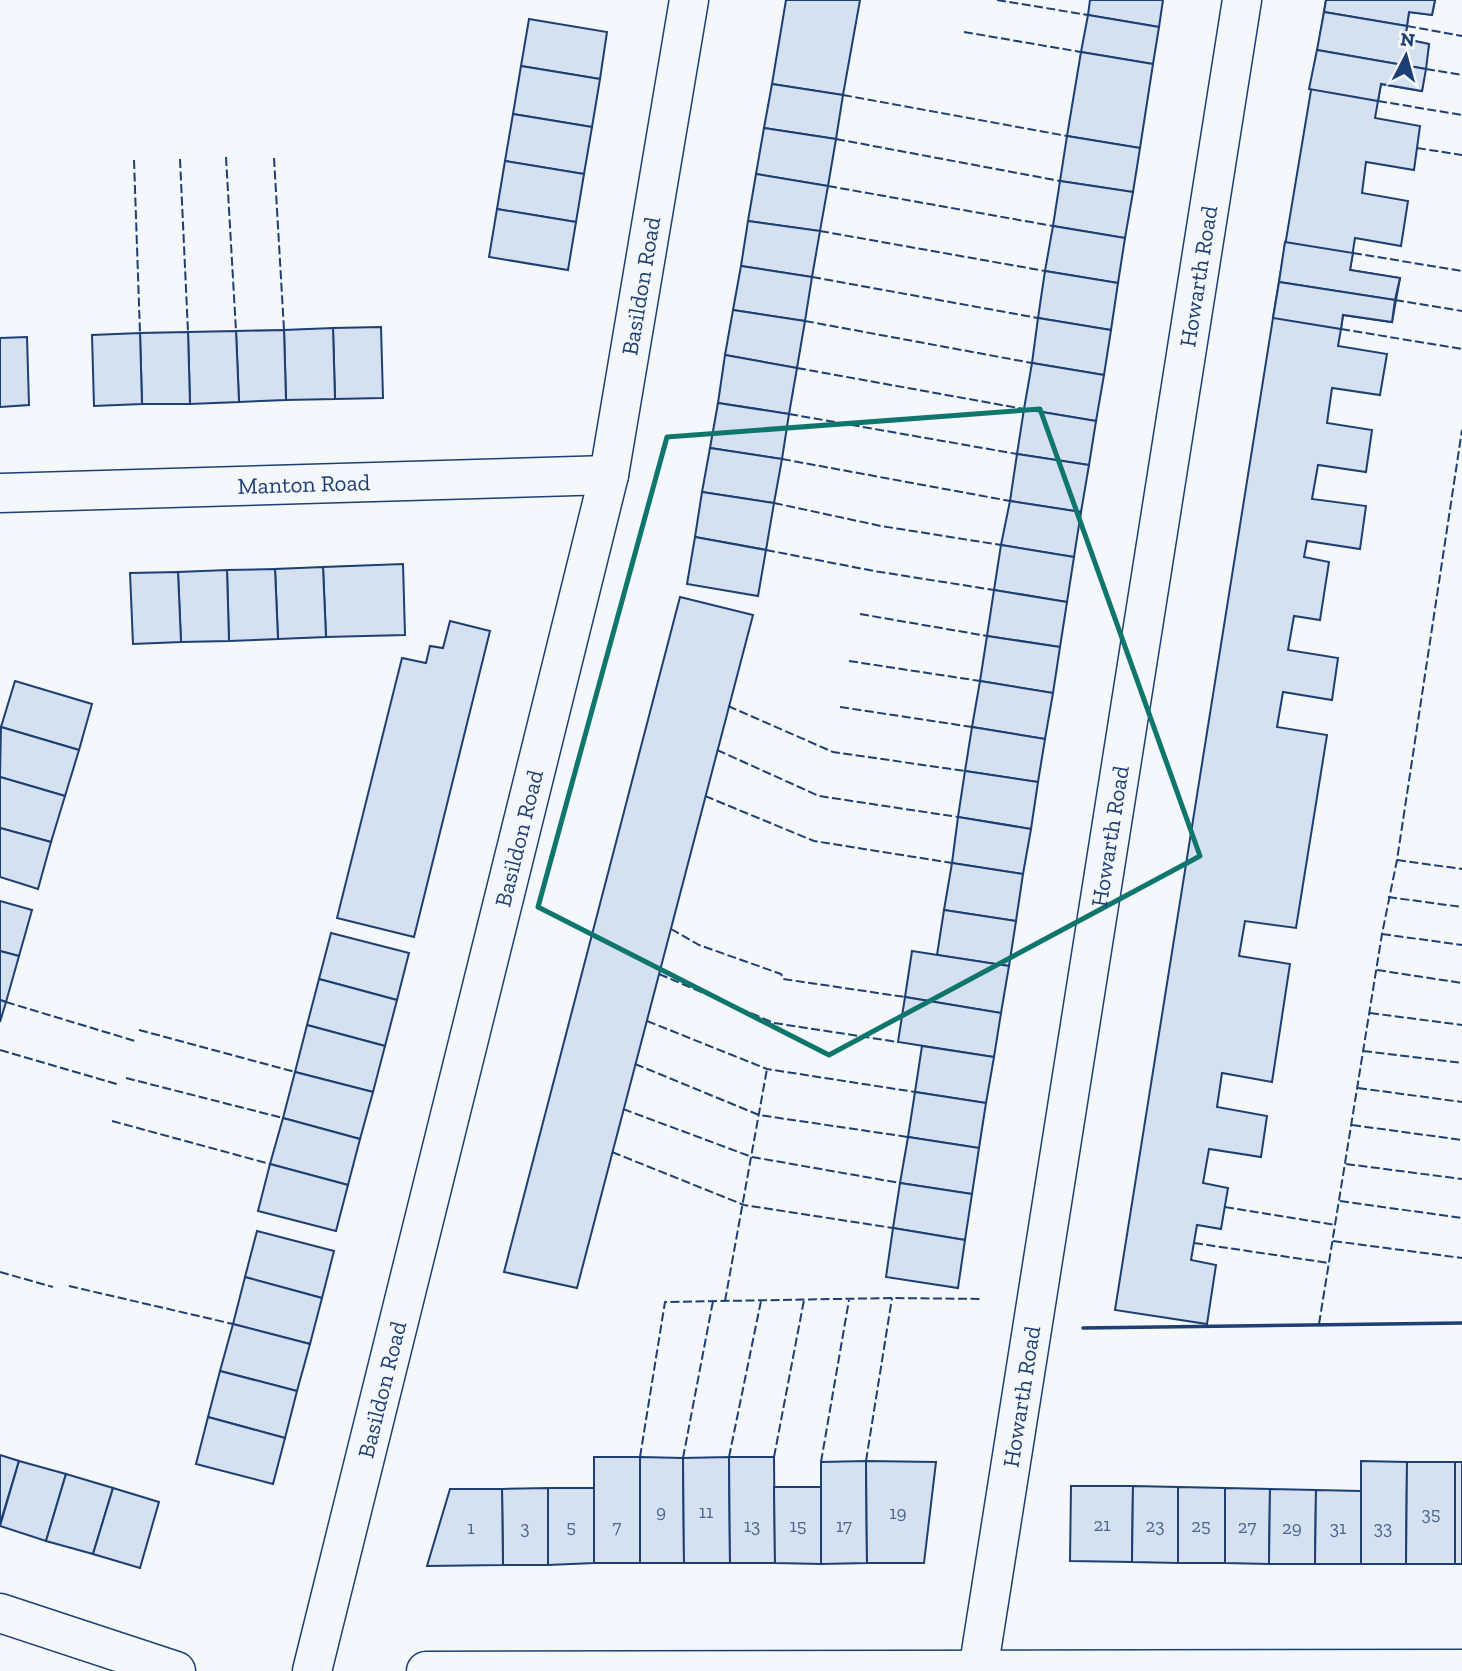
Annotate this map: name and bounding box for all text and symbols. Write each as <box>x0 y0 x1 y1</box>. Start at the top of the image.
north arrow <box>1371 21 1441 91</box>
text: N <box>1399 27 1416 52</box>
street label: Howarth Road <box>1173 203 1223 349</box>
street label: Basildon Road <box>615 214 666 357</box>
street label: Manton Road <box>237 468 371 500</box>
street label: Howarth Road <box>1085 763 1135 909</box>
street label: Basildon Road <box>488 767 549 910</box>
street label: Basildon Road <box>351 1318 412 1461</box>
street label: Howarth Road <box>996 1323 1046 1469</box>
house number: 9 <box>656 1500 666 1523</box>
house number: 11 <box>699 1500 713 1523</box>
house number: 19 <box>889 1501 907 1524</box>
house number: 35 <box>1421 1502 1441 1525</box>
house number: 21 <box>1093 1513 1111 1536</box>
house number: 13 <box>744 1514 760 1537</box>
house number: 15 <box>789 1514 807 1537</box>
house number: 17 <box>836 1514 852 1537</box>
house number: 23 <box>1145 1514 1165 1537</box>
house number: 25 <box>1191 1514 1211 1537</box>
house number: 5 <box>566 1515 576 1538</box>
house number: 7 <box>613 1515 622 1538</box>
house number: 27 <box>1238 1515 1256 1538</box>
house number: 1 <box>467 1516 475 1539</box>
house number: 3 <box>520 1516 530 1539</box>
house number: 29 <box>1282 1516 1302 1539</box>
house number: 31 <box>1330 1516 1346 1539</box>
house number: 33 <box>1374 1516 1392 1539</box>

